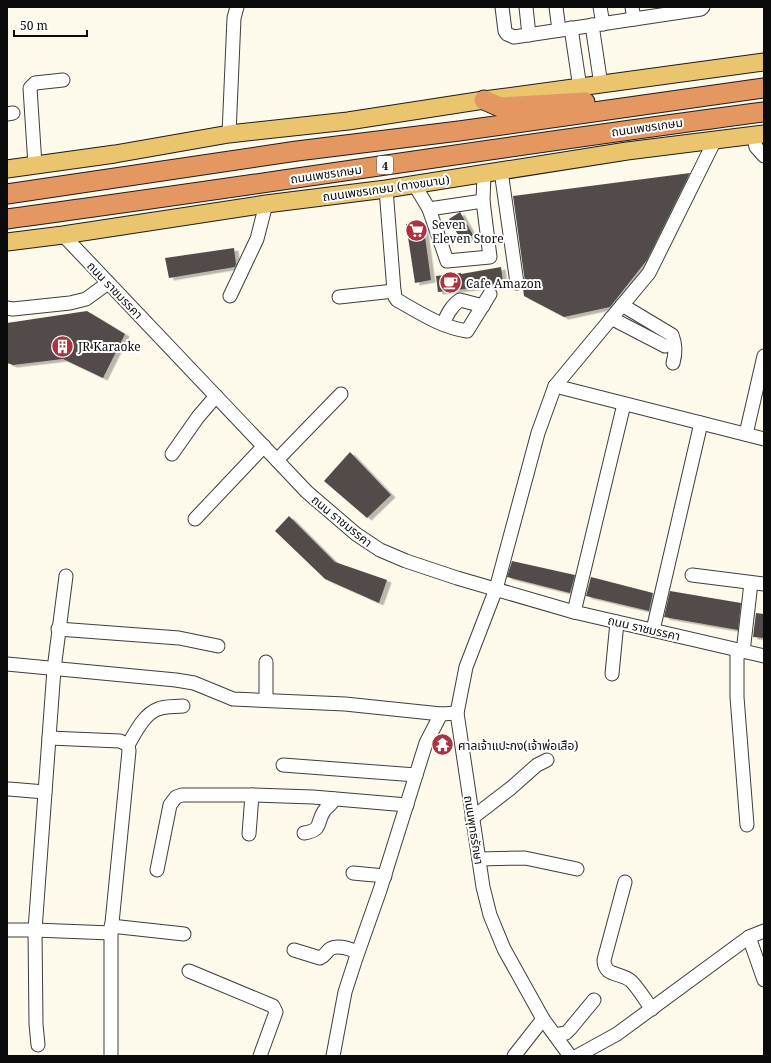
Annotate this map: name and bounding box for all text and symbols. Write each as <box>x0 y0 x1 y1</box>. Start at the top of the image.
scale bar <box>14 12 87 38</box>
text: 50 m <box>20 17 48 34</box>
street label: ถนนเพชรเกษม <box>610 114 684 140</box>
road number: 4 <box>377 156 393 174</box>
street label: ถนนเพชรเกษม <box>289 161 363 187</box>
street label: ถนนเพชรเกษม (ทางขนาน) <box>321 171 451 205</box>
place label: Seven Eleven Store <box>432 216 504 247</box>
supermarket icon: Seven Eleven Store <box>403 218 429 244</box>
street label: ถนน ราชมรรคา <box>83 258 147 322</box>
cafe icon: Cafe Amazon <box>437 270 463 296</box>
place label: Cafe Amazon <box>466 275 542 292</box>
building icon: JR Karaoke <box>50 333 76 359</box>
place label: JR Karaoke <box>77 338 141 355</box>
street label: ถนน ราชมรรคา <box>308 491 376 551</box>
street label: ถนน ราชมรรคา <box>606 611 682 645</box>
temple icon: ศาลเจ้าแปะกง(เจ้าพ่อเสือ) <box>429 732 455 758</box>
place label: ศาลเจ้าแปะกง(เจ้าพ่อเสือ) <box>458 737 579 754</box>
street label: ถนนพุทธรักษา <box>460 794 488 866</box>

